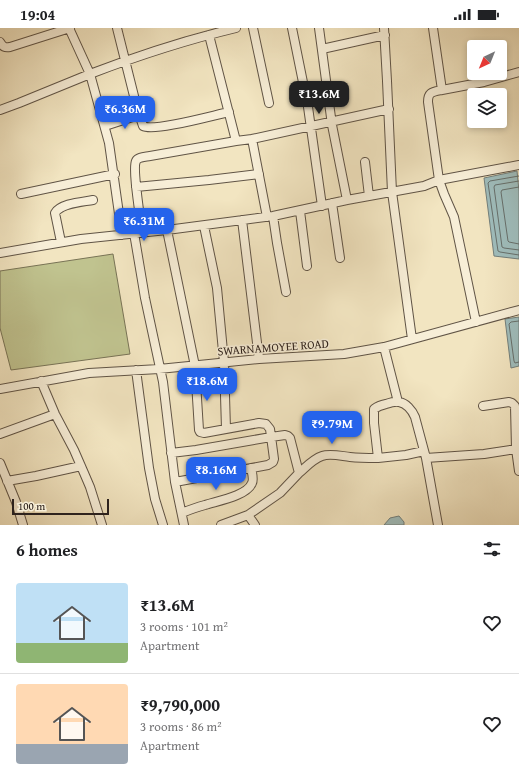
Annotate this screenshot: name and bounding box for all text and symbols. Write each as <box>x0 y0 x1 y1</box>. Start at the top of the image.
text: 19:04 <box>20 4 55 25</box>
north arrow <box>467 40 507 80</box>
map controls <box>467 40 507 128</box>
pin: ₹13.6M <box>286 81 352 115</box>
text: ₹13.6M <box>298 84 340 103</box>
button: layers <box>467 88 507 128</box>
pin: ₹6.36M <box>92 96 158 130</box>
text: ₹6.36M <box>104 99 146 118</box>
pin: ₹6.31M <box>111 208 177 242</box>
text: ₹6.31M <box>123 211 165 230</box>
street label: SWARNAMOYEE ROAD <box>217 335 329 359</box>
pin: ₹18.6M <box>174 368 240 402</box>
text: ₹18.6M <box>186 371 228 390</box>
pin: ₹9.79M <box>299 411 365 445</box>
text: ₹9.79M <box>311 414 353 433</box>
pin: ₹8.16M <box>183 457 249 491</box>
text: ₹8.16M <box>195 460 237 479</box>
scale bar <box>12 497 109 516</box>
text: 100 m <box>18 498 45 514</box>
text: 6 homes <box>16 537 78 562</box>
icon: filters <box>481 538 503 560</box>
text: ₹13.6M <box>140 592 195 617</box>
icon: home <box>48 599 96 647</box>
icon: heart <box>481 612 503 634</box>
text: 3 rooms · 101 m² <box>140 617 228 636</box>
text: Apartment <box>140 636 200 655</box>
text: ₹9,790,000 <box>140 692 220 717</box>
icon: home <box>48 700 96 748</box>
icon: heart <box>481 713 503 735</box>
text: 3 rooms · 86 m² <box>140 717 222 736</box>
text: Apartment <box>140 736 200 755</box>

